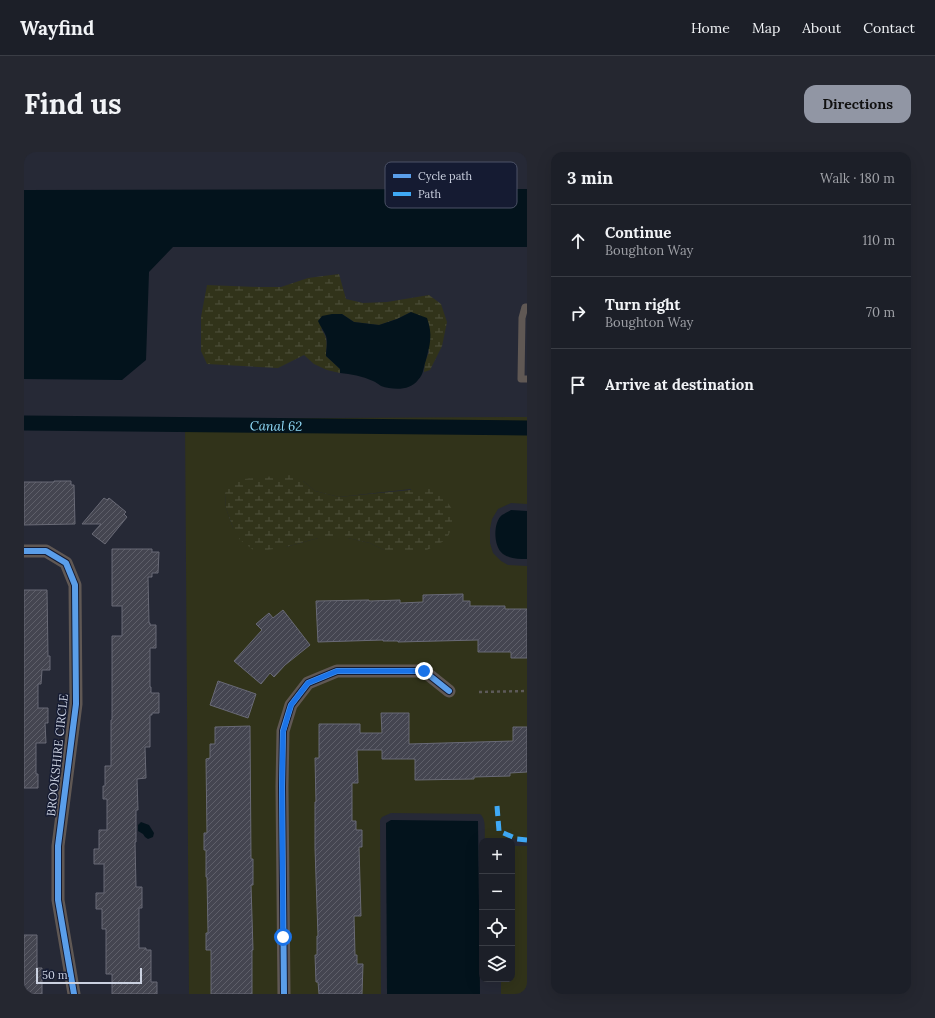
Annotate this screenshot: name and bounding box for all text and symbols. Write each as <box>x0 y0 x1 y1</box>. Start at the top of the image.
text: Wayfind <box>20 16 94 40</box>
text: Home <box>691 19 730 37</box>
text: Map <box>752 19 780 37</box>
text: About <box>802 19 841 37</box>
text: Contact <box>863 19 915 37</box>
button: Directions <box>804 85 911 123</box>
text: Find us <box>24 86 122 122</box>
legend <box>385 162 517 208</box>
text: 3 min <box>567 167 613 189</box>
text: Cycle path <box>418 169 473 183</box>
text: Walk · 180 m <box>820 170 895 187</box>
text: Path <box>418 187 441 201</box>
text: Continue <box>605 223 671 242</box>
icon: ahead <box>567 230 589 252</box>
text: 110 m <box>862 232 895 249</box>
text: Boughton Way <box>605 242 693 259</box>
text: Turn right <box>605 295 681 314</box>
icon: right <box>567 302 589 324</box>
text: 70 m <box>866 304 895 321</box>
text: Boughton Way <box>605 314 693 331</box>
icon: arrive <box>567 374 589 396</box>
text: Arrive at destination <box>605 375 754 394</box>
water label: Canal 62 <box>250 417 302 434</box>
route end <box>415 662 433 680</box>
street label: BROOKSHIRE CIRCLE <box>43 693 71 817</box>
map controls <box>479 838 515 982</box>
button: + <box>479 838 515 874</box>
button: − <box>479 874 515 910</box>
button: locate <box>479 910 515 946</box>
route start <box>274 928 292 946</box>
button: layers <box>479 946 515 982</box>
scale bar <box>36 966 142 985</box>
text: 50 m <box>42 968 68 982</box>

